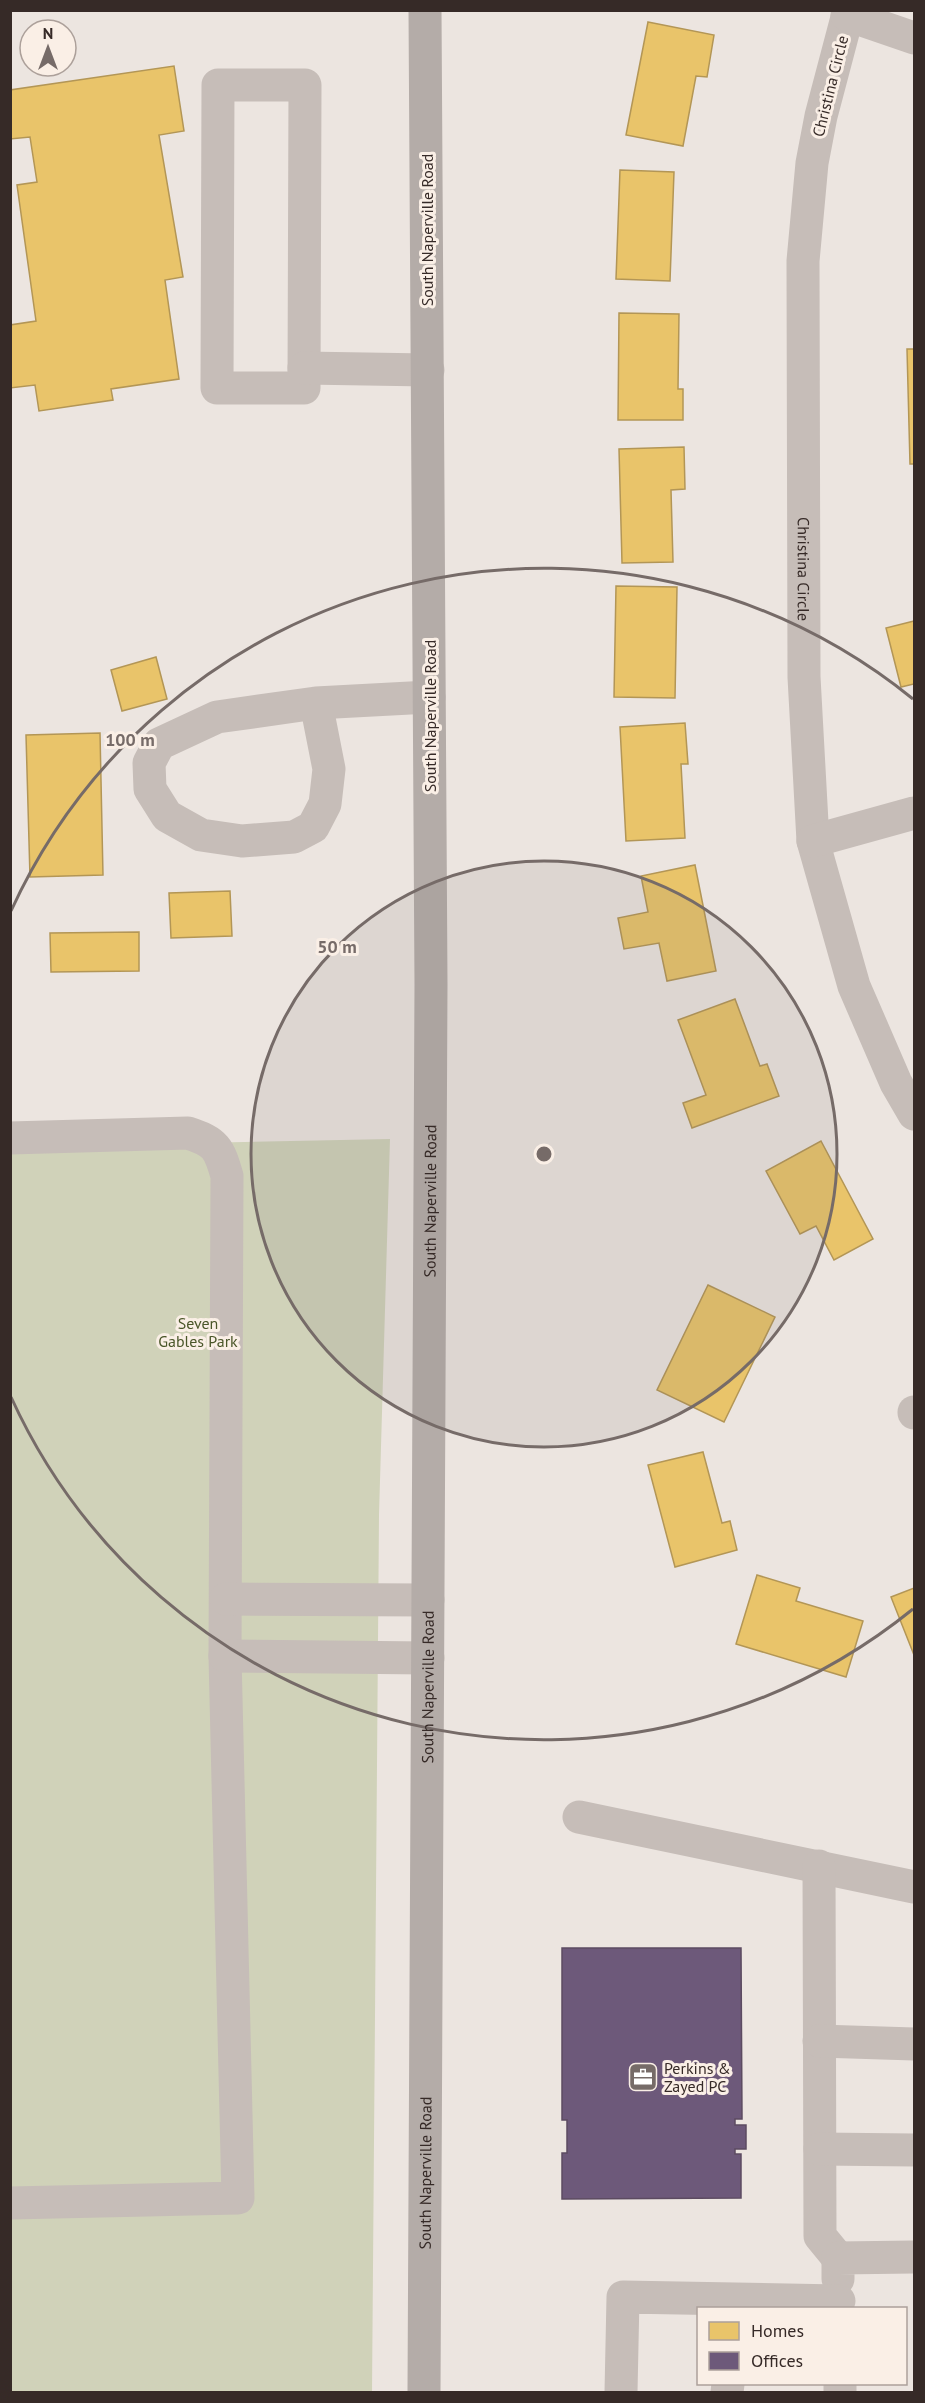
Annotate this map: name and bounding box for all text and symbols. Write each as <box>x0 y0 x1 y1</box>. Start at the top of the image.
north arrow <box>18 18 78 78</box>
text: N <box>43 23 53 43</box>
street label: Christina Circle <box>808 33 852 139</box>
street label: South Naperville Road <box>417 154 437 306</box>
street label: Christina Circle <box>794 517 814 621</box>
street label: South Naperville Road <box>420 640 440 792</box>
text: 100 m <box>105 728 155 751</box>
text: 50 m <box>317 935 357 958</box>
street label: South Naperville Road <box>420 1125 440 1277</box>
centre of rings <box>534 1144 554 1164</box>
park label: Seven Gables Park <box>158 1313 238 1351</box>
street label: South Naperville Road <box>417 1611 438 1763</box>
place label: Perkins & Zayed PC <box>664 2058 731 2096</box>
office icon: Perkins & Zayed PC <box>627 2061 659 2093</box>
street label: South Naperville Road <box>415 2097 435 2249</box>
legend <box>697 2307 907 2385</box>
text: Homes <box>751 2319 804 2342</box>
text: Offices <box>751 2349 803 2372</box>

